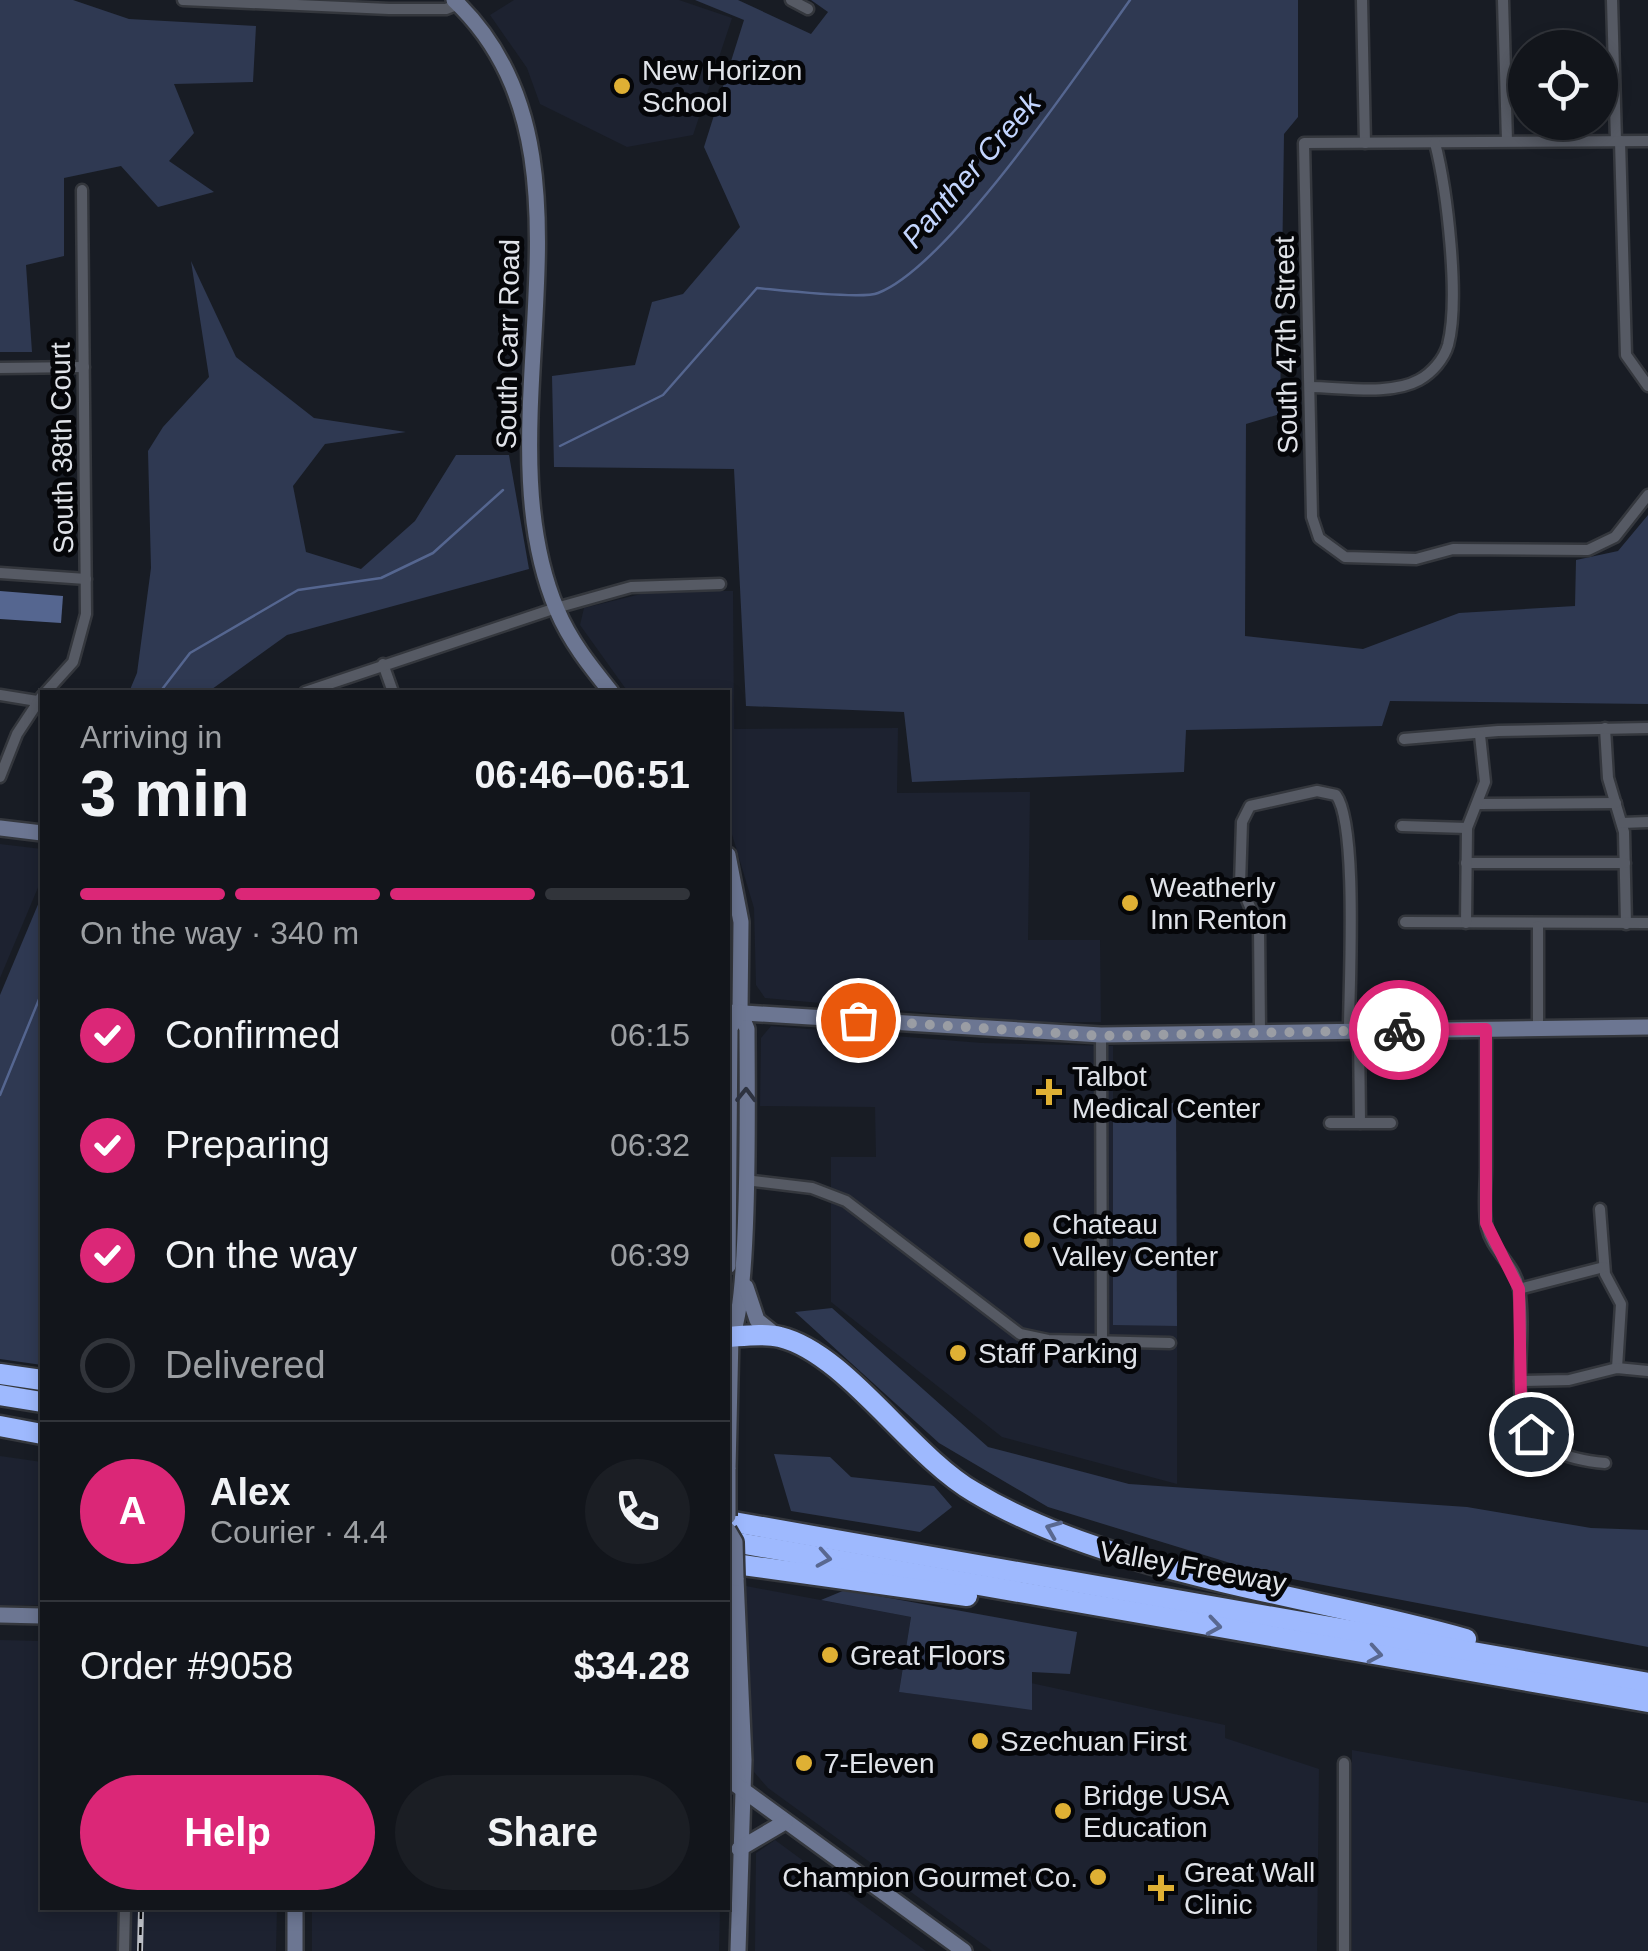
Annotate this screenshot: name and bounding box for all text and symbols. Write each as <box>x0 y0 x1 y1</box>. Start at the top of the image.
map controls <box>1508 30 1618 140</box>
button: locate <box>1508 30 1618 140</box>
place label: New Horizon School <box>642 55 802 118</box>
marker: New Horizon School <box>611 75 633 97</box>
water label: Panther Creek <box>895 85 1048 254</box>
street label: South 47th Street <box>1269 236 1303 454</box>
street label: South Carr Road <box>491 239 525 449</box>
street label: South 38th Court <box>45 342 79 554</box>
text: Arriving in <box>80 719 222 755</box>
text: 06:46–06:51 <box>474 754 690 796</box>
text: 3 min <box>80 757 250 830</box>
place label: Weatherly Inn Renton <box>1150 872 1287 935</box>
marker: Weatherly Inn Renton <box>1119 892 1141 914</box>
text: On the way · 340 m <box>80 915 359 951</box>
pin <box>816 978 901 1063</box>
courier <box>1349 980 1449 1080</box>
icon: bag <box>831 993 886 1048</box>
icon: bike <box>1372 1003 1427 1058</box>
icon: check <box>80 1008 135 1063</box>
text: Confirmed <box>165 1014 340 1056</box>
text: 06:15 <box>610 1017 690 1053</box>
place label: Talbot Medical Center <box>1072 1061 1260 1124</box>
marker: Talbot Medical Center <box>1036 1079 1062 1105</box>
one-way arrow <box>736 1087 757 1103</box>
icon: check <box>80 1118 135 1173</box>
text: Preparing <box>165 1124 330 1166</box>
text: 06:32 <box>610 1127 690 1163</box>
place label: Chateau Valley Center <box>1052 1209 1218 1272</box>
icon: check <box>80 1228 135 1283</box>
marker: Chateau Valley Center <box>1021 1229 1043 1251</box>
text: On the way <box>165 1234 357 1276</box>
text: 06:39 <box>610 1237 690 1273</box>
place label: Staff Parking <box>978 1338 1138 1369</box>
marker: Staff Parking <box>947 1342 969 1364</box>
text: Delivered <box>165 1344 326 1386</box>
pin <box>1489 1392 1574 1477</box>
icon: home <box>1504 1407 1559 1462</box>
button: phone <box>585 1459 690 1564</box>
text: Alex <box>210 1471 290 1513</box>
text: A <box>119 1490 146 1532</box>
text: Courier · 4.4 <box>210 1514 388 1550</box>
one-way arrow <box>1046 1521 1063 1541</box>
street label: Valley Freeway <box>1097 1535 1289 1599</box>
one-way arrow <box>815 1547 832 1568</box>
one-way arrow <box>1206 1615 1223 1636</box>
place label: Great Floors <box>850 1640 1006 1671</box>
one-way arrow <box>1366 1643 1383 1664</box>
marker: Great Floors <box>819 1644 841 1666</box>
text: Order #9058 <box>80 1645 293 1687</box>
text: $34.28 <box>574 1645 690 1687</box>
place label: Szechuan First <box>1000 1726 1187 1757</box>
marker: Szechuan First <box>969 1730 991 1752</box>
place label: 7-Eleven <box>824 1748 935 1779</box>
marker: 7-Eleven <box>793 1752 815 1774</box>
button: Help <box>80 1775 375 1890</box>
button: Share <box>395 1775 690 1890</box>
place label: Bridge USA Education <box>1083 1780 1230 1843</box>
marker: Bridge USA Education <box>1052 1800 1074 1822</box>
place label: Great Wall Clinic <box>1184 1857 1315 1920</box>
place label: Champion Gourmet Co. <box>782 1862 1078 1893</box>
marker: Champion Gourmet Co. <box>1087 1866 1109 1888</box>
marker: Great Wall Clinic <box>1148 1875 1174 1901</box>

